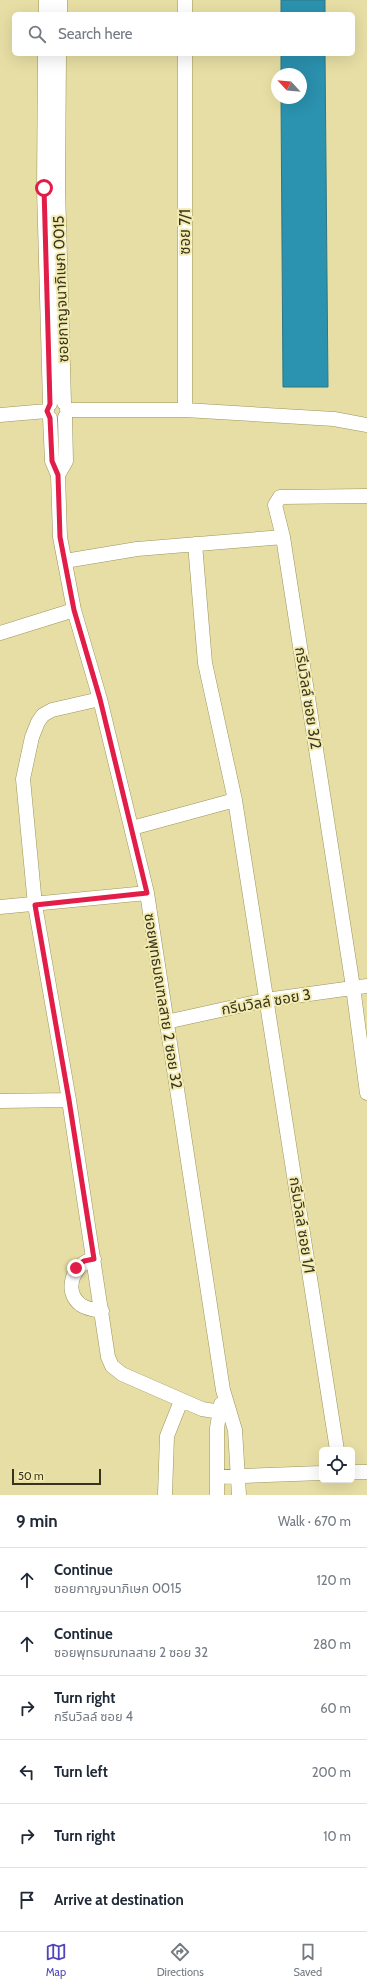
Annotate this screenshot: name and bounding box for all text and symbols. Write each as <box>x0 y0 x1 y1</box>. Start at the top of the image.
search box <box>12 12 355 56</box>
icon: search <box>26 23 48 45</box>
text: Search here <box>58 25 133 43</box>
north arrow <box>271 68 307 104</box>
route start <box>35 179 53 197</box>
street label: ซอย 7/1 <box>176 209 194 255</box>
street label: ซอยกาญจนาภิเษก 0015 <box>49 215 73 363</box>
street label: กรีนวิลล์ ซอย 3/2 <box>291 645 325 751</box>
street label: ซอยพุทธมณฑลสาย 2 ซอย 32 <box>140 912 186 1090</box>
street label: กรีนวิลล์ ซอย 3 <box>220 985 312 1019</box>
street label: กรีนวิลล์ ซอย 1/1 <box>286 1176 318 1274</box>
route end <box>67 1259 85 1277</box>
map controls <box>319 1447 355 1483</box>
button: locate <box>319 1447 355 1483</box>
scale bar <box>12 1467 101 1486</box>
text: 50 m <box>18 1469 44 1483</box>
text: 9 min <box>16 1511 58 1531</box>
text: Walk · 670 m <box>278 1513 351 1529</box>
text: Continue <box>54 1561 113 1579</box>
icon: ahead <box>16 1569 38 1591</box>
text: 120 m <box>317 1572 351 1588</box>
text: ซอยกาญจนาภิเษก 0015 <box>54 1580 181 1596</box>
text: Continue <box>54 1625 113 1643</box>
icon: ahead <box>16 1633 38 1655</box>
text: 280 m <box>313 1636 351 1652</box>
text: ซอยพุทธมณฑลสาย 2 ซอย 32 <box>54 1644 208 1660</box>
text: Turn right <box>54 1689 115 1707</box>
icon: right <box>16 1697 38 1719</box>
text: 60 m <box>320 1700 351 1716</box>
text: กรีนวิลล์ ซอย 4 <box>54 1708 133 1724</box>
icon: left <box>16 1761 38 1783</box>
text: Turn left <box>54 1763 108 1781</box>
text: 200 m <box>312 1764 351 1780</box>
icon: right <box>16 1825 38 1847</box>
text: Turn right <box>54 1827 115 1845</box>
text: 10 m <box>323 1828 351 1844</box>
icon: arrive <box>16 1889 38 1911</box>
text: Arrive at destination <box>54 1891 184 1909</box>
tab: Map <box>45 1941 67 1979</box>
tab: Directions <box>157 1941 204 1979</box>
tab: Saved <box>294 1941 322 1979</box>

